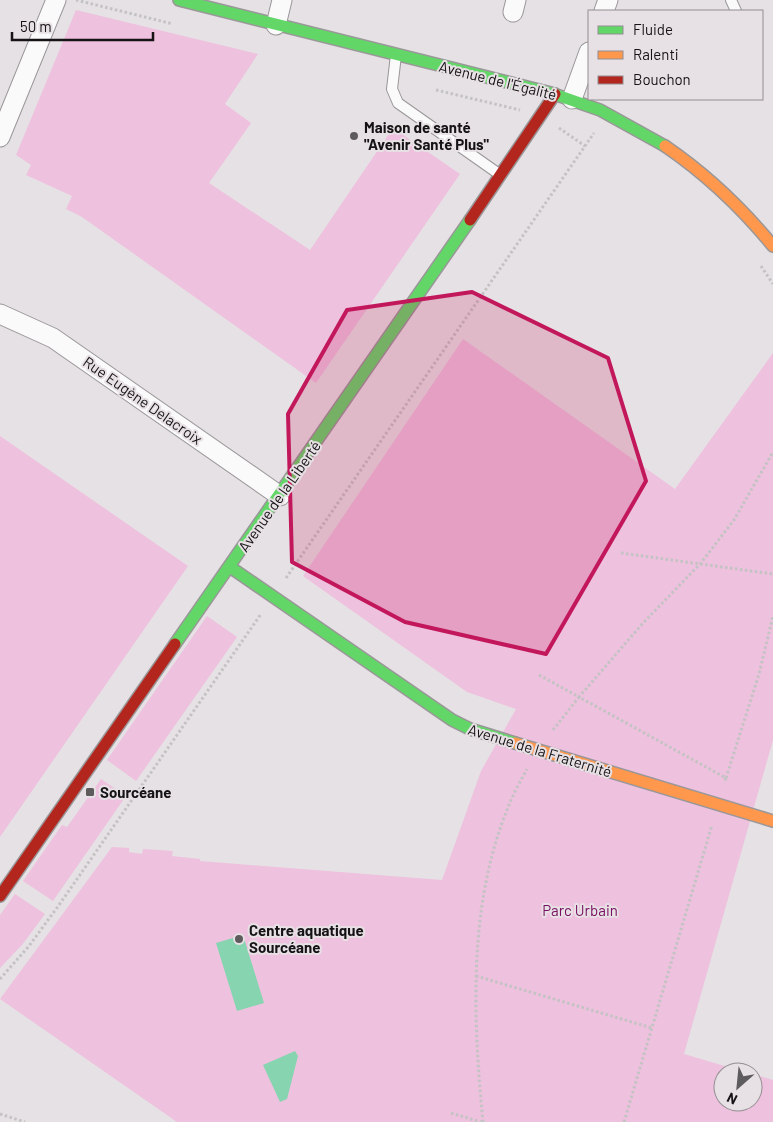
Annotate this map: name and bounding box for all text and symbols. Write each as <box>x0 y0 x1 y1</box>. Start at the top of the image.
scale bar <box>12 10 154 42</box>
legend <box>588 10 763 100</box>
text: 50 m <box>20 17 52 35</box>
text: Fluide <box>633 20 673 38</box>
text: Ralenti <box>633 45 679 63</box>
street label: Avenue de l'Égalité <box>437 57 559 103</box>
text: Bouchon <box>633 70 691 88</box>
place label: Maison de santé "Avenir Santé Plus" <box>364 118 489 153</box>
marker: Maison de santé "Avenir Santé Plus" <box>348 130 360 142</box>
street label: Rue Eugène Delacroix <box>80 352 206 448</box>
street label: Avenue de la Liberté <box>234 437 324 555</box>
street label: Avenue de la Fraternité <box>466 720 614 780</box>
place label: Sourcéane <box>100 783 171 801</box>
marker: Sourcéane <box>84 786 96 798</box>
park label: Parc Urbain <box>542 901 618 919</box>
place label: Centre aquatique Sourcéane <box>249 921 364 956</box>
marker: Centre aquatique Sourcéane <box>233 933 245 945</box>
north arrow <box>713 1062 763 1112</box>
text: N <box>724 1089 740 1109</box>

